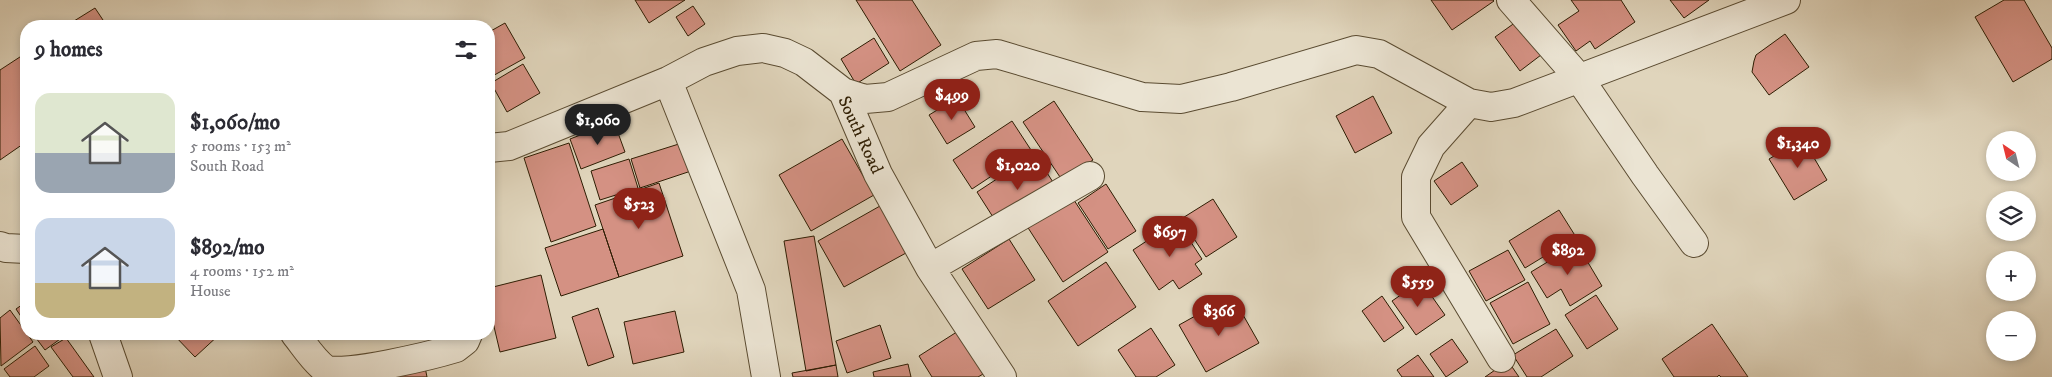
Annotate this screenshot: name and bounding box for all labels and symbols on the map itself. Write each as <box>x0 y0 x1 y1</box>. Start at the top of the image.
pin: $499 <box>922 78 982 121</box>
street label: South Road <box>832 93 888 177</box>
pin: $1,060 <box>557 104 639 146</box>
pin: $1,340 <box>1757 126 1839 169</box>
north arrow <box>1986 131 2036 181</box>
pin: $1,020 <box>977 148 1059 191</box>
pin: $523 <box>609 188 669 230</box>
pin: $697 <box>1140 216 1200 258</box>
pin: $892 <box>1538 234 1598 276</box>
pin: $559 <box>1388 266 1448 308</box>
pin: $366 <box>1189 294 1249 337</box>

